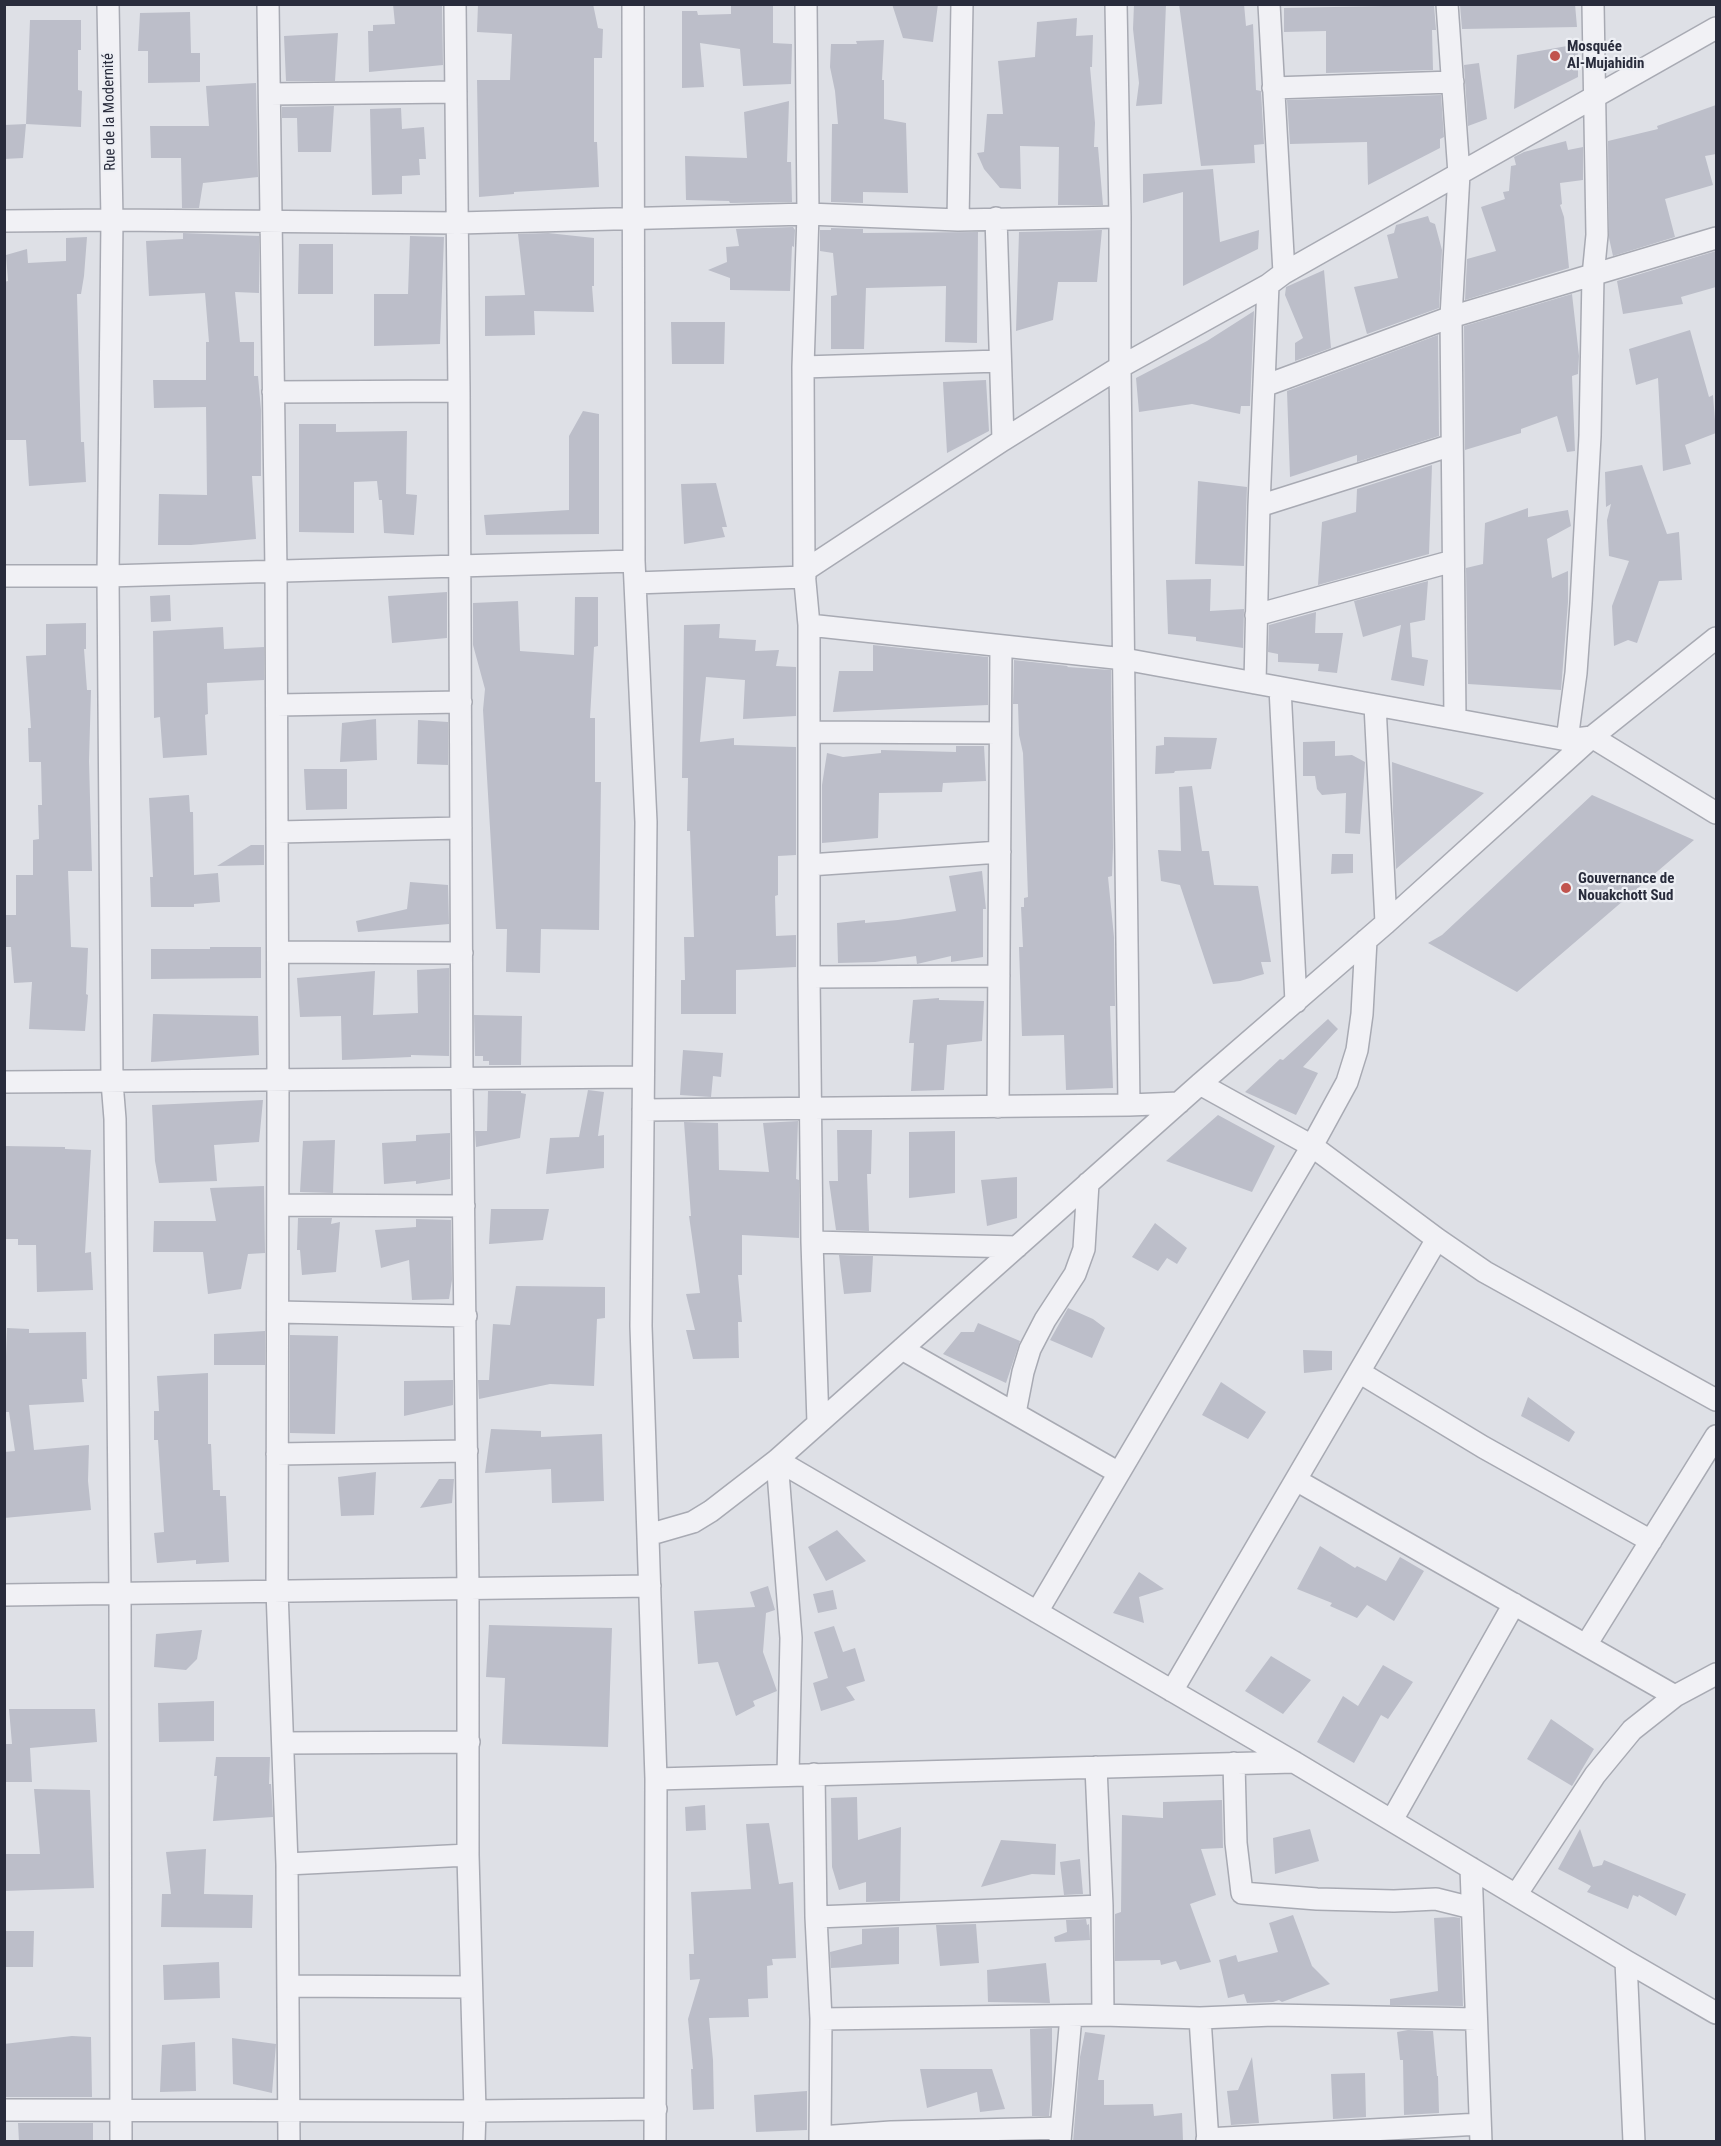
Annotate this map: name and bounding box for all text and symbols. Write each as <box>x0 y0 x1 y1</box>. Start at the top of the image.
place label: Mosquée Al-Mujahidin <box>1567 38 1644 73</box>
marker: Mosquée Al-Mujahidin <box>1548 49 1562 63</box>
street label: Rue de la Modernité <box>100 53 120 171</box>
place label: Gouvernance de Nouakchott Sud <box>1578 870 1674 905</box>
marker: Gouvernance de Nouakchott Sud <box>1559 881 1573 895</box>

